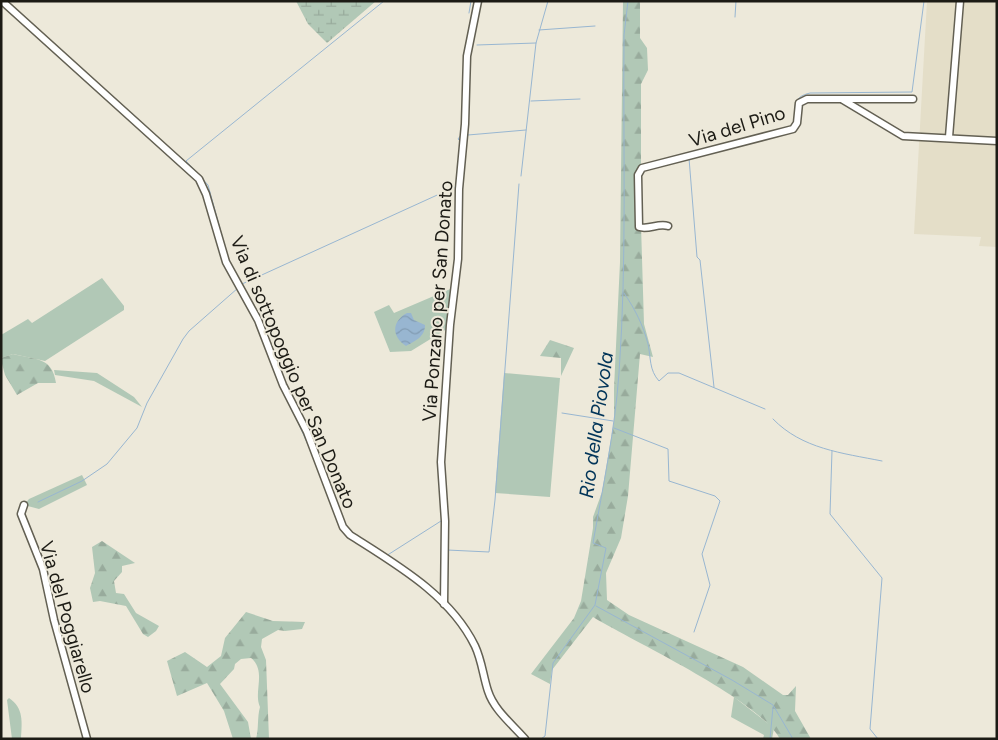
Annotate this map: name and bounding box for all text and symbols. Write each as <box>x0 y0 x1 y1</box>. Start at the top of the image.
street label: Via del Pino <box>686 101 788 152</box>
street label: Via Ponzano per San Donato <box>418 180 457 422</box>
street label: Via di sottopoggio per San Donato <box>226 232 362 512</box>
water label: Rio della Piovola <box>574 350 618 500</box>
street label: Via del Poggiarello <box>35 539 100 696</box>

